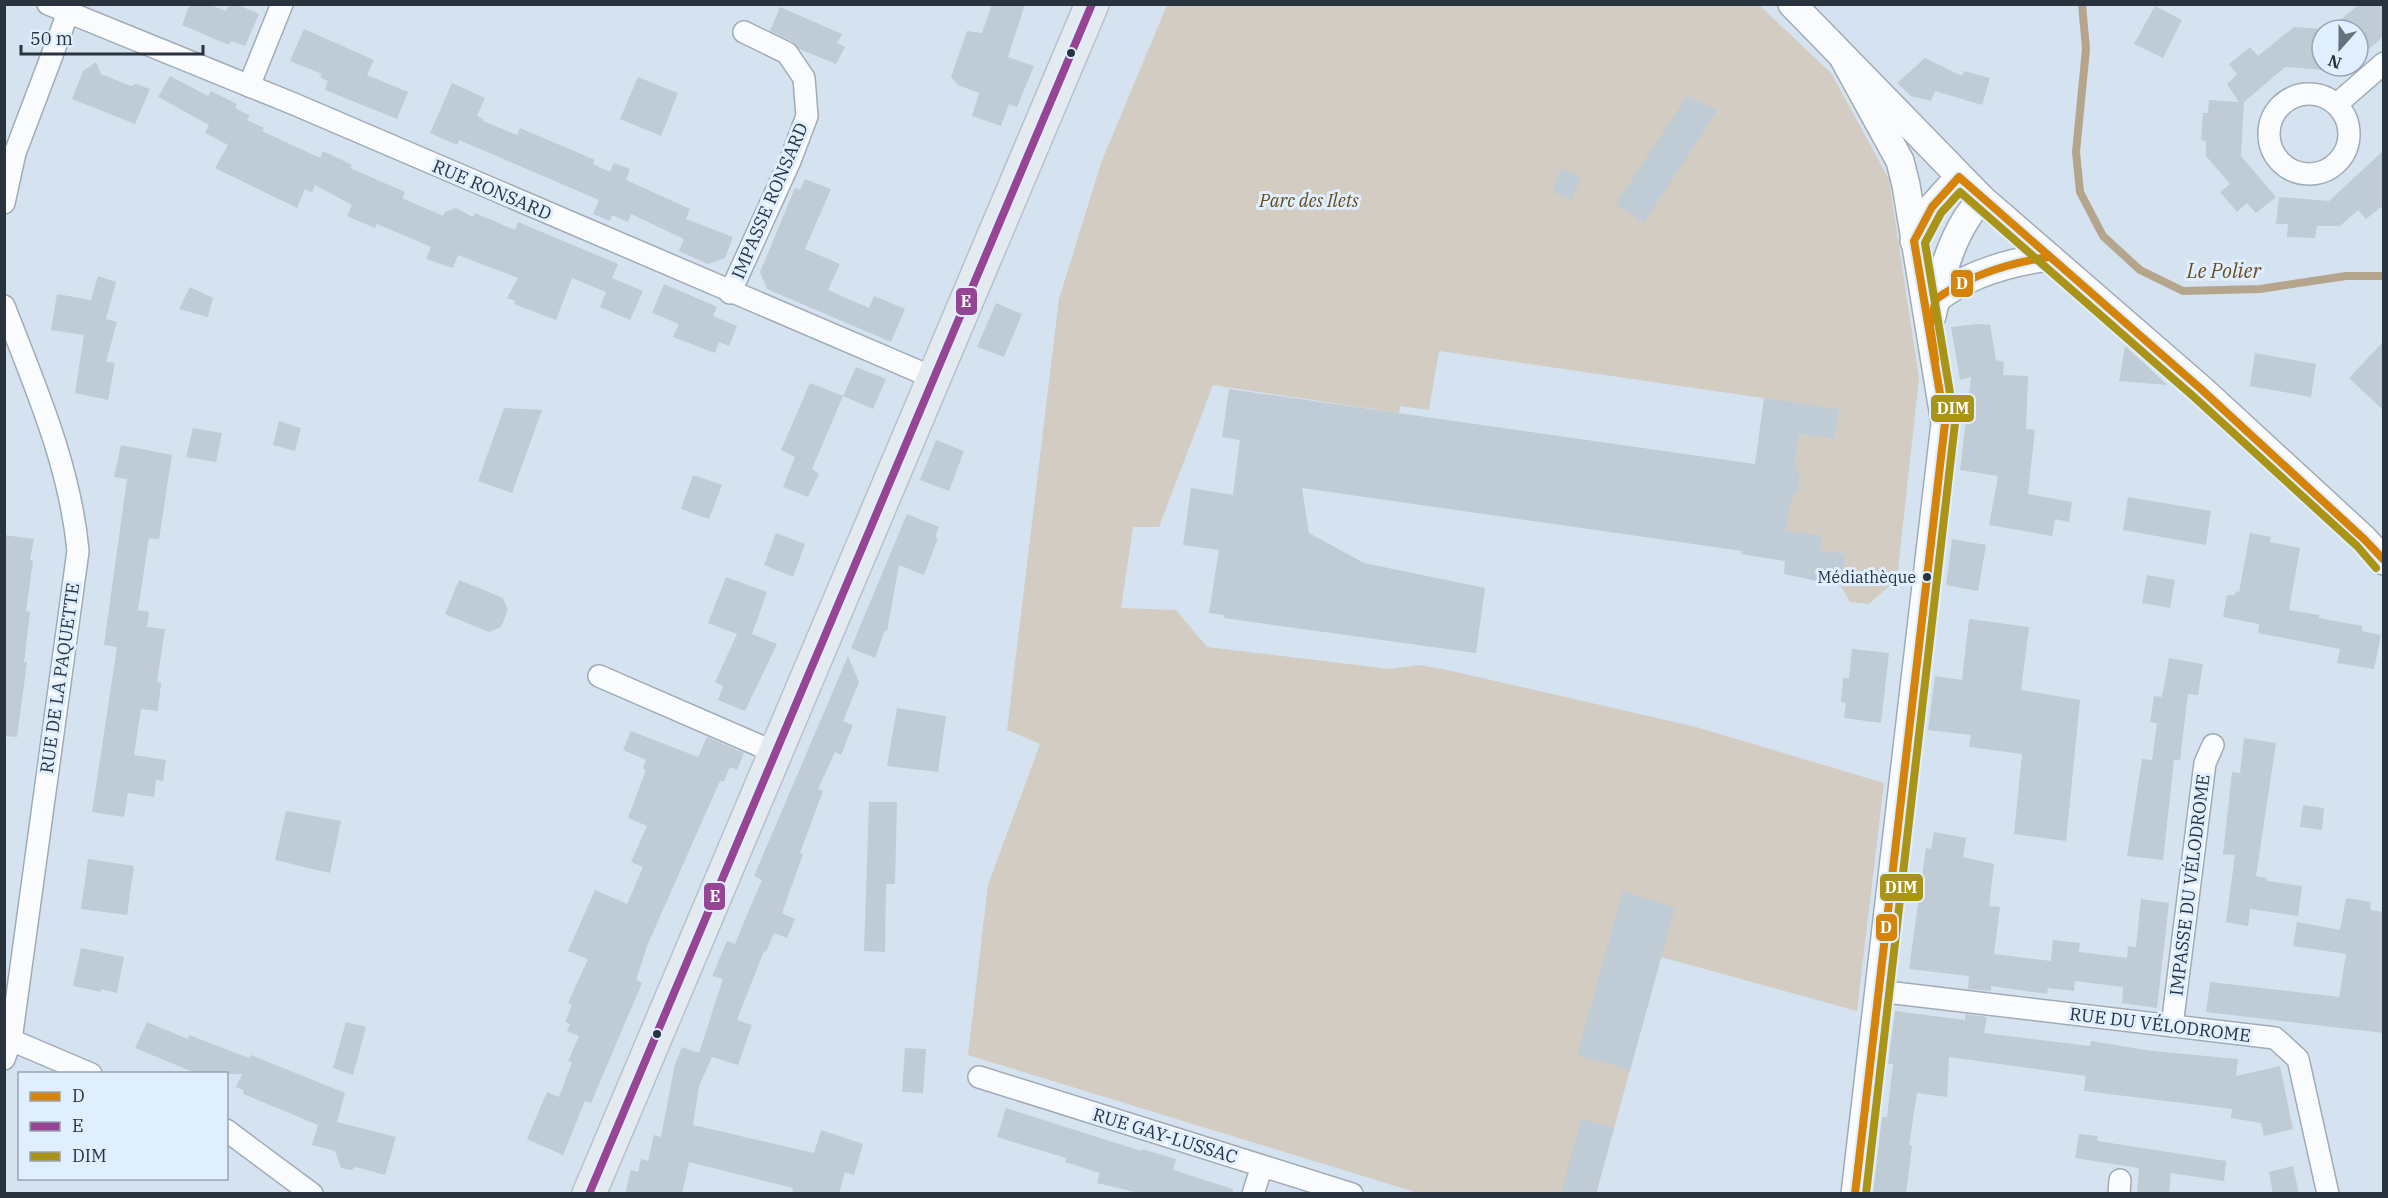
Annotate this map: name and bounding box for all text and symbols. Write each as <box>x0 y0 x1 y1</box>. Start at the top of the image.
scale bar <box>21 18 202 56</box>
north arrow <box>2310 18 2370 78</box>
text: 50 m <box>30 27 73 50</box>
unlabelled marker <box>1065 47 1077 59</box>
text: N <box>2325 50 2344 74</box>
street label: IMPASSE RONSARD <box>726 119 813 283</box>
street label: RUE RONSARD <box>429 154 555 225</box>
park label: Parc des Ilets <box>1258 189 1359 212</box>
water label: Le Polier <box>2186 257 2263 284</box>
line badge: D <box>1950 269 1974 298</box>
text: D <box>1956 273 1968 293</box>
line badge: E <box>955 287 978 316</box>
text: E <box>961 291 971 311</box>
line badge: DIM <box>1930 394 1975 423</box>
text: DIM <box>1937 398 1969 418</box>
place label: Médiathèque <box>1818 567 1916 587</box>
marker: Médiathèque <box>1921 571 1933 583</box>
street label: RUE DE LA PAQUETTE <box>35 581 84 775</box>
street label: IMPASSE DU VÉLODROME <box>2164 773 2215 997</box>
line badge: DIM <box>1879 873 1924 902</box>
text: DIM <box>1885 877 1917 897</box>
line badge: E <box>703 882 726 911</box>
text: E <box>710 886 720 906</box>
line badge: D <box>1875 913 1898 942</box>
text: D <box>1880 917 1892 937</box>
street label: RUE DU VÉLODROME <box>2068 1002 2252 1047</box>
unlabelled marker <box>651 1028 663 1040</box>
legend <box>18 1072 228 1180</box>
text: D <box>72 1084 85 1107</box>
street label: RUE GAY-LUSSAC <box>1090 1103 1240 1168</box>
text: E <box>72 1114 84 1137</box>
text: DIM <box>72 1144 107 1167</box>

